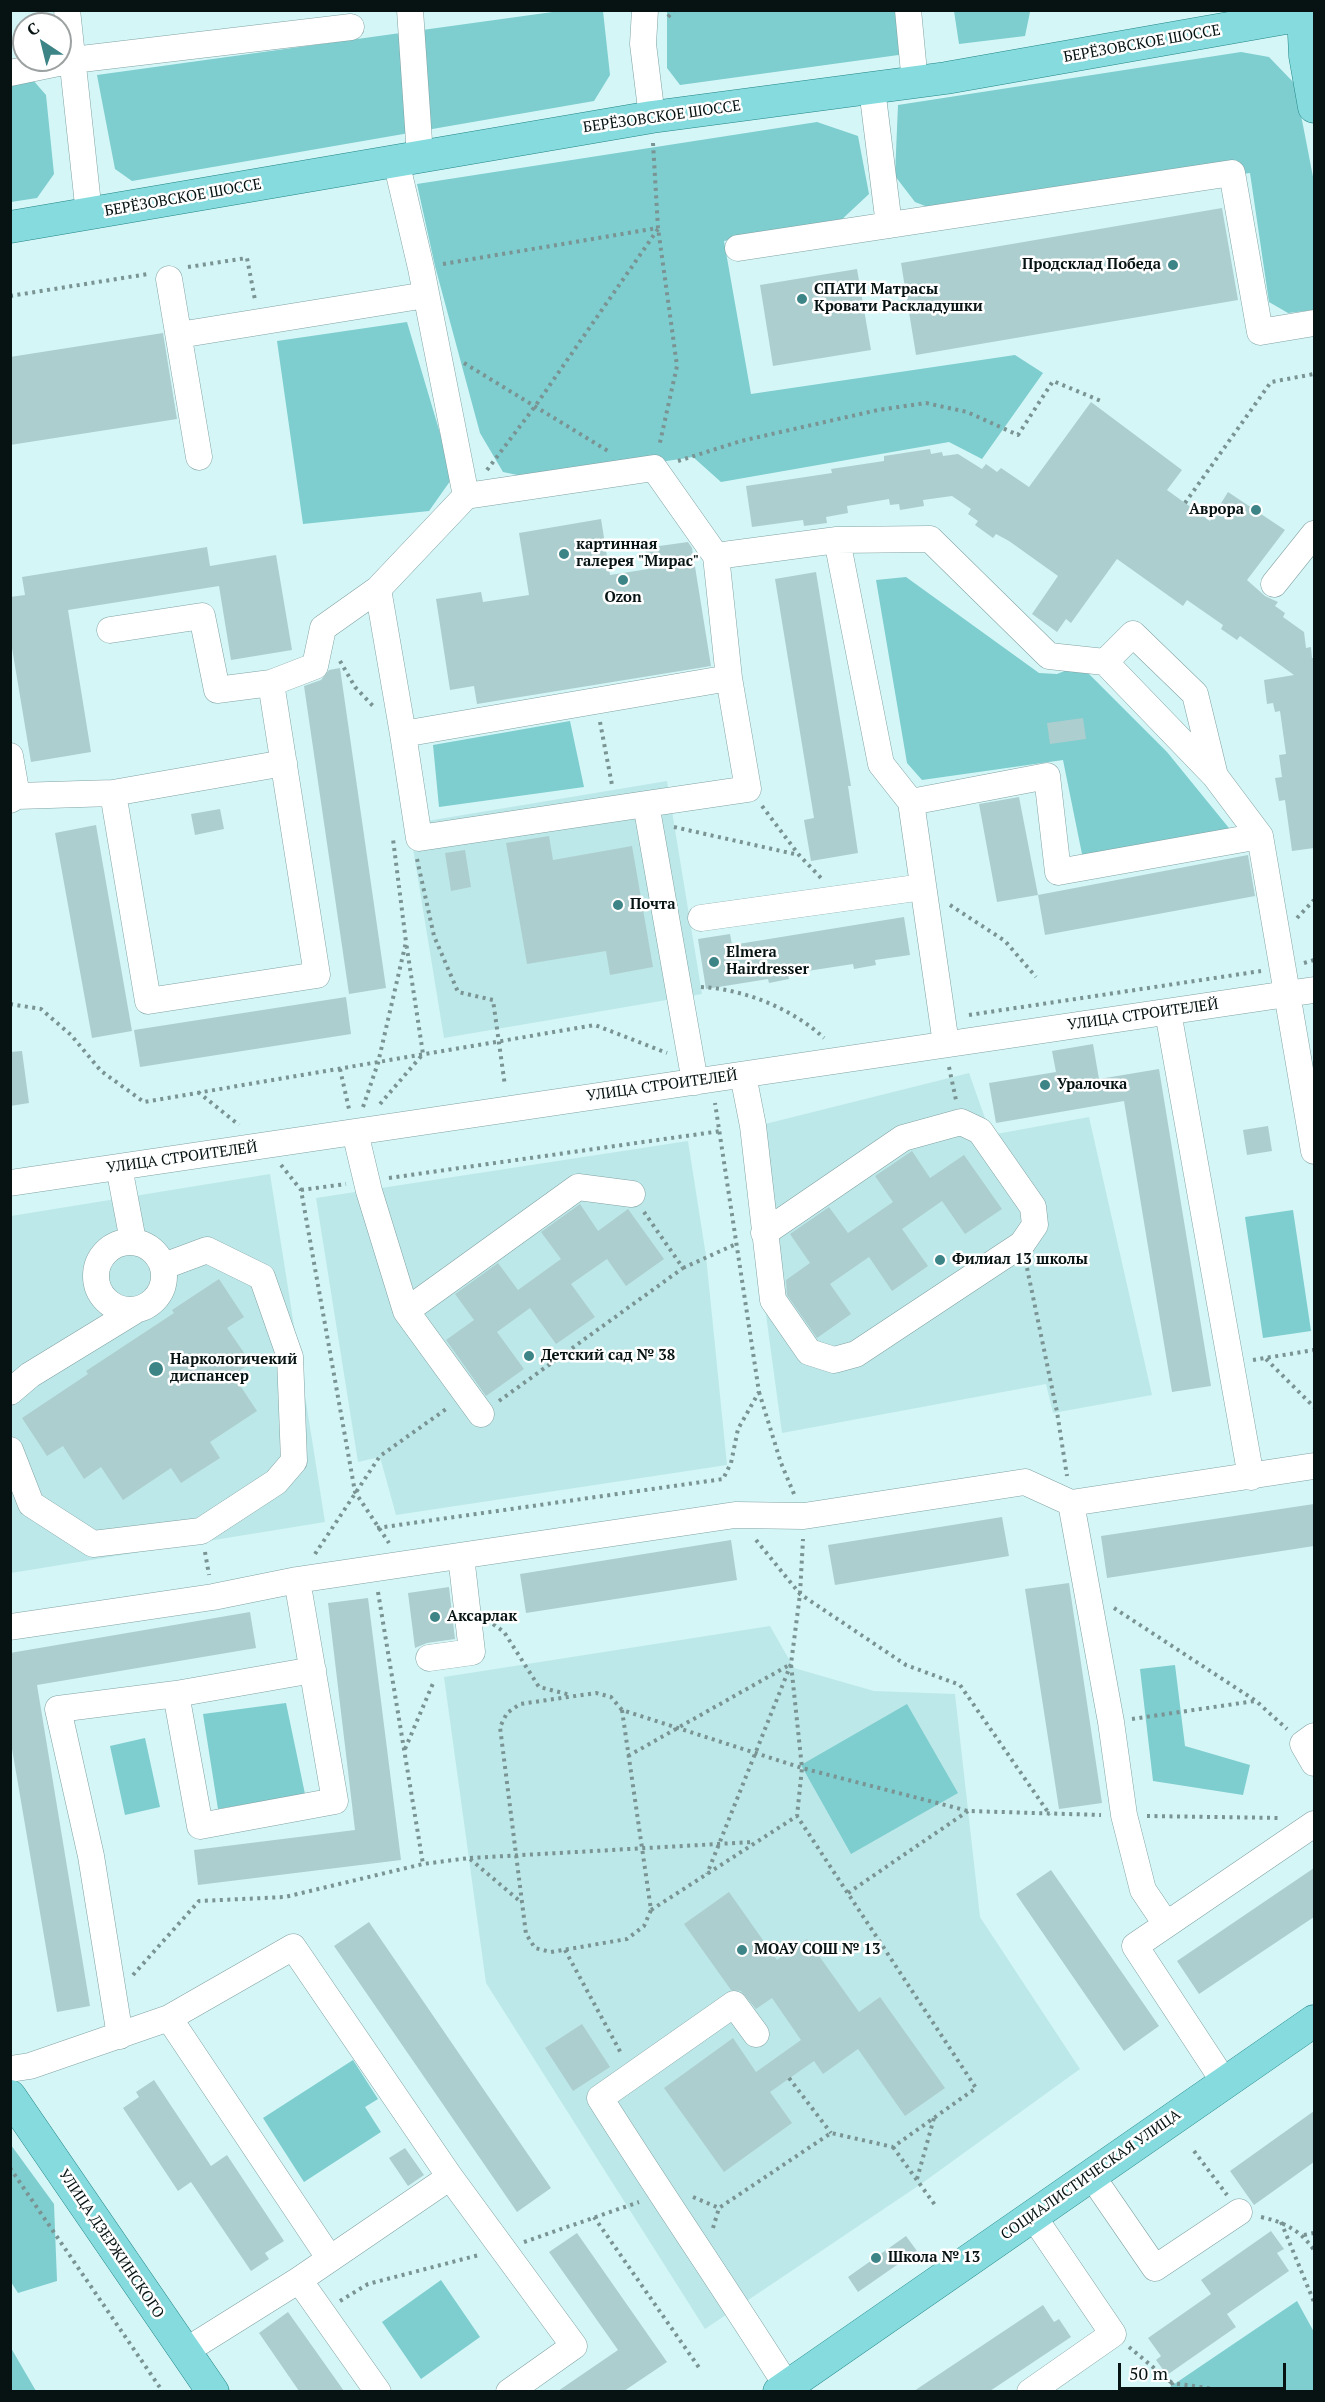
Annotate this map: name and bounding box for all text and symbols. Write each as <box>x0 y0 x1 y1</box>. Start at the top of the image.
north arrow <box>12 12 72 72</box>
text: С <box>22 17 43 41</box>
street label: БЕРЁЗОВСКОЕ ШОССЕ <box>1062 21 1222 67</box>
street label: БЕРЁЗОВСКОЕ ШОССЕ <box>582 97 742 137</box>
street label: БЕРЁЗОВСКОЕ ШОССЕ <box>103 175 263 221</box>
place label: Продсклад Победа <box>1022 256 1161 274</box>
marker: Продсклад Победа <box>1166 258 1180 272</box>
place label: СПАТИ Матрасы Кровати Раскладушки <box>814 281 983 316</box>
marker: СПАТИ Матрасы Кровати Раскладушки <box>795 292 809 306</box>
place label: Аврора <box>1189 501 1244 519</box>
marker: Аврора <box>1249 503 1263 517</box>
place label: картинная галерея "Мирас" <box>576 536 699 571</box>
marker: картинная галерея "Мирас" <box>557 547 571 561</box>
marker: Ozon <box>616 573 630 587</box>
place label: Ozon <box>604 589 642 607</box>
place label: Почта <box>630 896 676 914</box>
marker: Почта <box>611 898 625 912</box>
place label: Elmera Hairdresser <box>726 944 809 979</box>
marker: Elmera Hairdresser <box>707 955 721 969</box>
street label: УЛИЦА СТРОИТЕЛЕЙ <box>1066 995 1220 1035</box>
street label: УЛИЦА СТРОИТЕЛЕЙ <box>585 1066 739 1106</box>
place label: Уралочка <box>1057 1076 1127 1094</box>
marker: Уралочка <box>1038 1078 1052 1092</box>
street label: УЛИЦА СТРОИТЕЛЕЙ <box>105 1138 259 1178</box>
place label: Филиал 13 школы <box>952 1251 1088 1269</box>
marker: Филиал 13 школы <box>933 1253 947 1267</box>
place label: Детский сад № 38 <box>541 1347 675 1365</box>
marker: Детский сад № 38 <box>522 1349 536 1363</box>
place label: Наркологичекий диспансер <box>170 1351 297 1386</box>
marker: Наркологичекий диспансер <box>147 1360 165 1378</box>
place label: Аксарлак <box>447 1608 517 1626</box>
marker: Аксарлак <box>428 1610 442 1624</box>
place label: МОАУ СОШ № 13 <box>754 1941 880 1959</box>
marker: МОАУ СОШ № 13 <box>735 1943 749 1957</box>
street label: СОЦИАЛИСТИЧЕСКАЯ УЛИЦА <box>998 2106 1184 2244</box>
street label: УЛИЦА ДЗЕРЖИНСКОГО <box>54 2166 168 2322</box>
place label: Школа № 13 <box>888 2249 980 2267</box>
marker: Школа № 13 <box>869 2251 883 2265</box>
scale bar <box>1121 2351 1289 2389</box>
text: 50 m <box>1129 2361 1168 2385</box>

